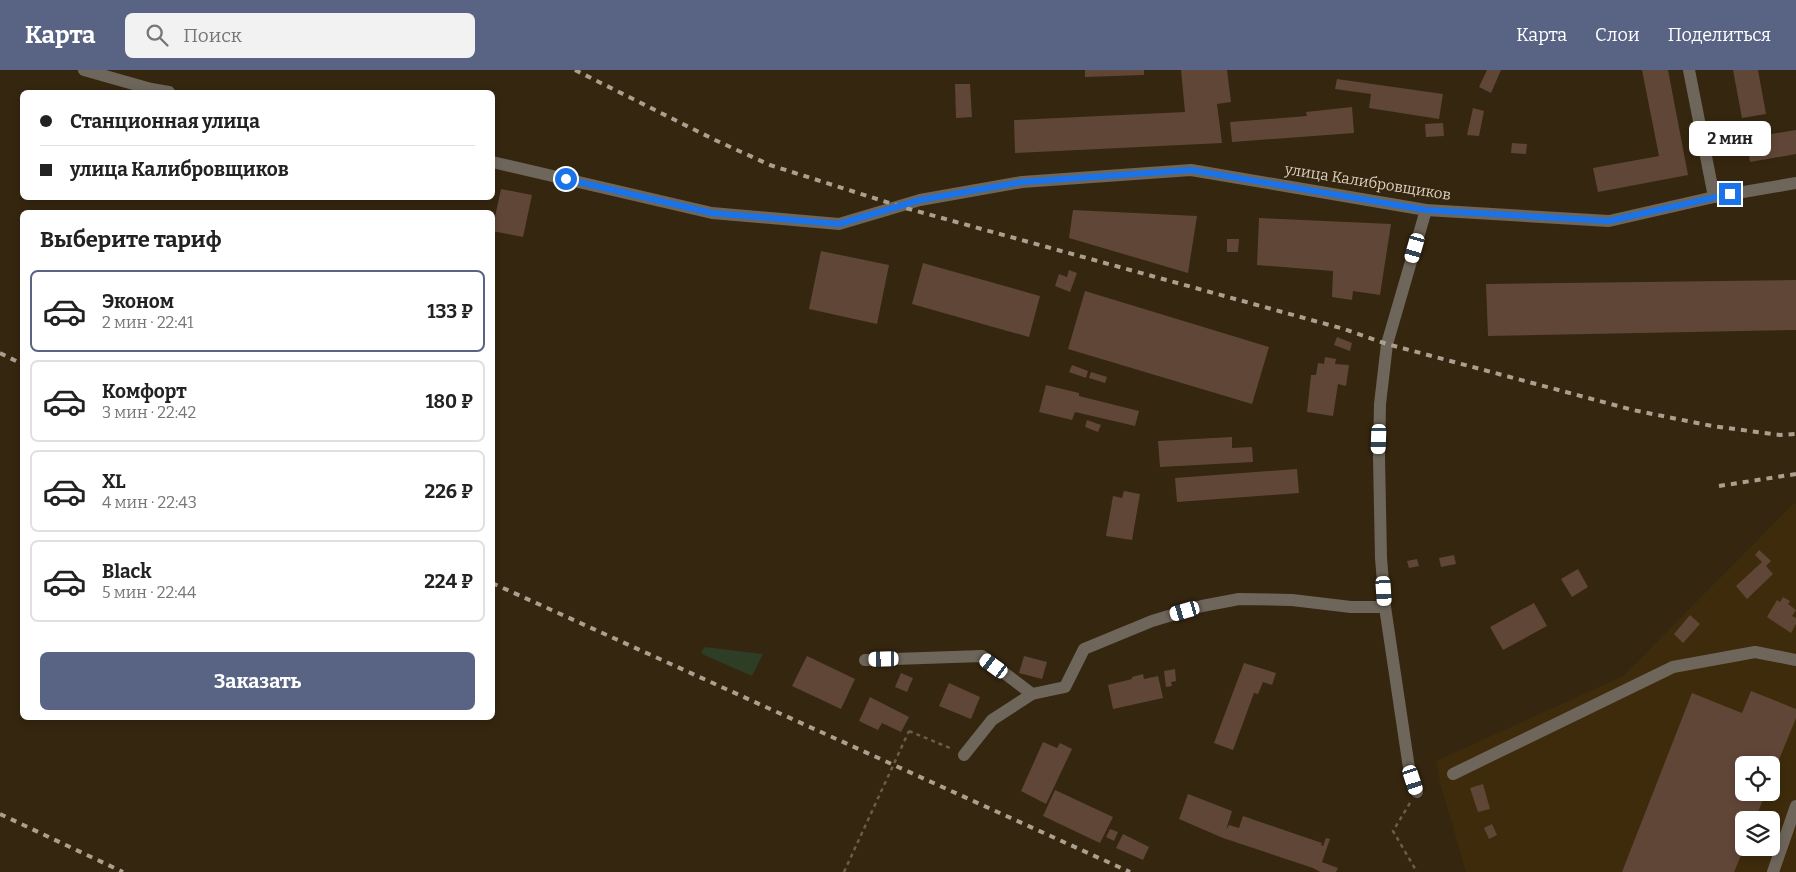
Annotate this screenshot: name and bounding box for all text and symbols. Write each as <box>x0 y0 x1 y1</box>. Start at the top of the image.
search box <box>125 13 475 58</box>
text: Карта <box>25 21 95 49</box>
icon: search <box>143 21 171 49</box>
text: Поиск <box>183 24 242 47</box>
text: Карта <box>1516 24 1567 46</box>
text: Слои <box>1595 24 1640 46</box>
text: Поделиться <box>1668 24 1771 46</box>
text: Станционная улица <box>70 110 260 133</box>
callout: 2 мин <box>1689 122 1771 156</box>
text: 2 мин <box>1707 129 1753 148</box>
text: улица Калибровщиков <box>70 158 289 181</box>
street label: улица Калибровщиков <box>1283 160 1452 204</box>
route start <box>555 168 577 190</box>
route end <box>1719 183 1741 205</box>
text: Выберите тариф <box>40 226 221 253</box>
car <box>1403 232 1426 264</box>
icon: car <box>42 289 87 334</box>
text: Эконом <box>102 290 174 313</box>
text: 133 ₽ <box>427 300 473 323</box>
text: 2 мин · 22:41 <box>102 313 194 332</box>
icon: car <box>42 379 87 424</box>
text: Комфорт <box>102 380 187 403</box>
text: 180 ₽ <box>425 390 473 413</box>
text: 3 мин · 22:42 <box>102 403 196 422</box>
car <box>1370 424 1387 454</box>
icon: car <box>42 469 87 514</box>
text: XL <box>102 470 126 493</box>
text: 226 ₽ <box>424 480 473 503</box>
text: 4 мин · 22:43 <box>102 493 197 512</box>
icon: car <box>42 559 87 604</box>
text: Black <box>102 560 152 583</box>
text: 224 ₽ <box>424 570 473 593</box>
car <box>1375 576 1392 606</box>
text: 5 мин · 22:44 <box>102 583 196 602</box>
car <box>1168 600 1201 622</box>
car <box>868 651 899 667</box>
car <box>977 651 1010 681</box>
button: Заказать <box>40 652 475 710</box>
map controls <box>1735 756 1780 856</box>
button: locate <box>1735 756 1780 801</box>
car <box>1401 763 1424 797</box>
button: layers <box>1735 811 1780 856</box>

